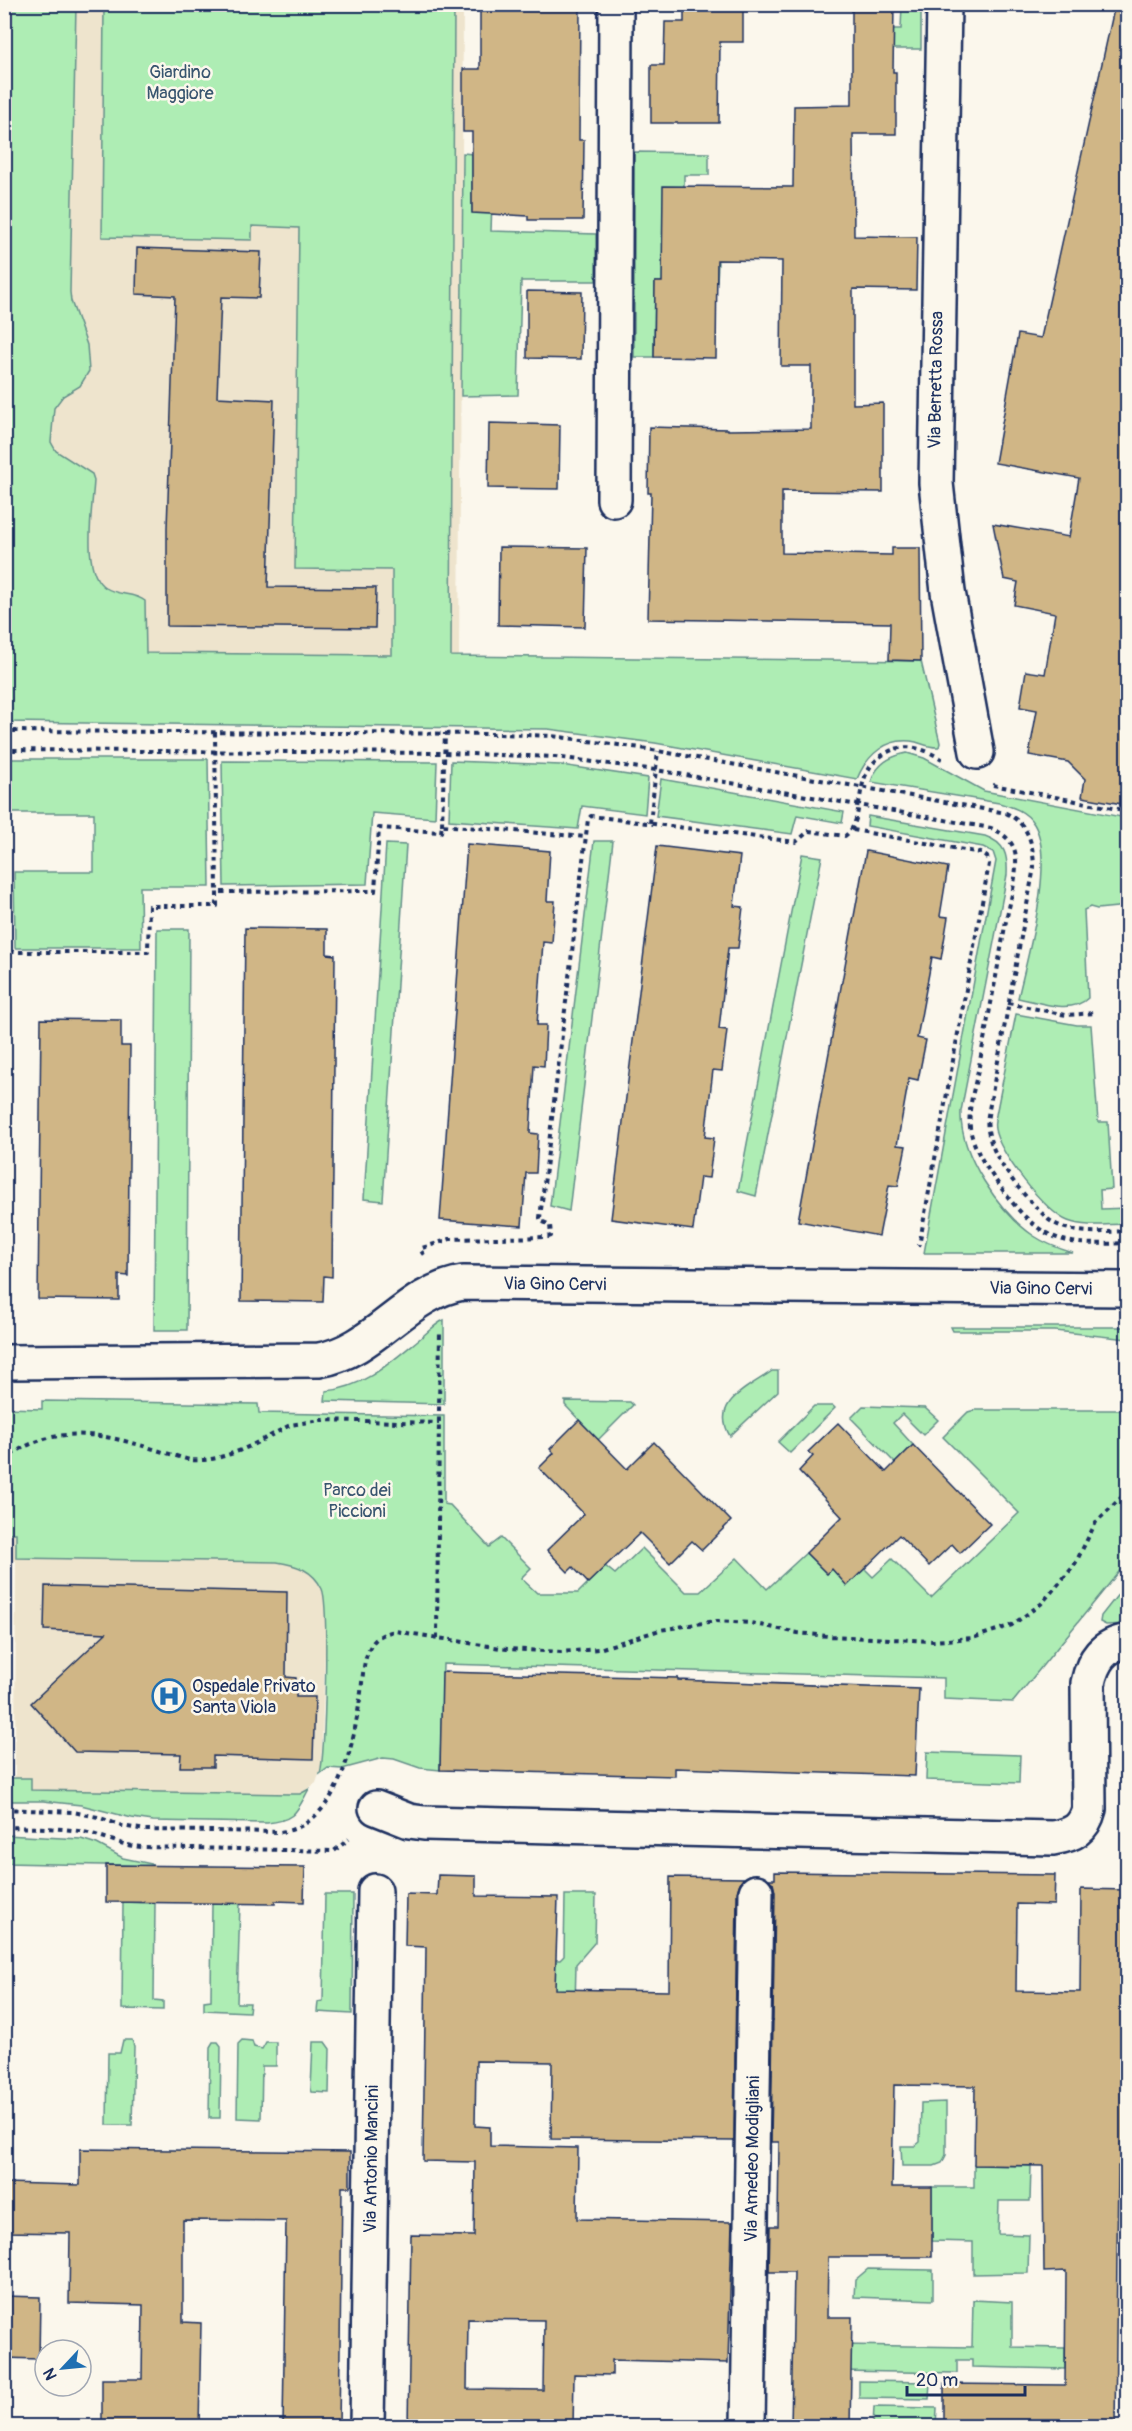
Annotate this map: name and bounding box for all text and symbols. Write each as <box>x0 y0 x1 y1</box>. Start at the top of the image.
park label: Giardino Maggiore <box>146 61 214 105</box>
street label: Via Berretta Rossa <box>923 311 949 449</box>
street label: Via Gino Cervi <box>503 1272 607 1296</box>
street label: Via Gino Cervi <box>989 1276 1092 1300</box>
park label: Parco dei Piccioni <box>323 1479 391 1523</box>
place label: Ospedale Privato Santa Viola <box>192 1675 316 1719</box>
hospital icon: Ospedale Privato Santa Viola <box>151 1678 187 1714</box>
street label: Via Amedeo Modigliani <box>739 2076 765 2242</box>
street label: Via Antonio Mancini <box>358 2085 384 2233</box>
north arrow <box>33 2338 93 2398</box>
scale bar <box>907 2359 1026 2397</box>
text: N <box>39 2365 62 2383</box>
text: 20 m <box>916 2369 958 2392</box>

